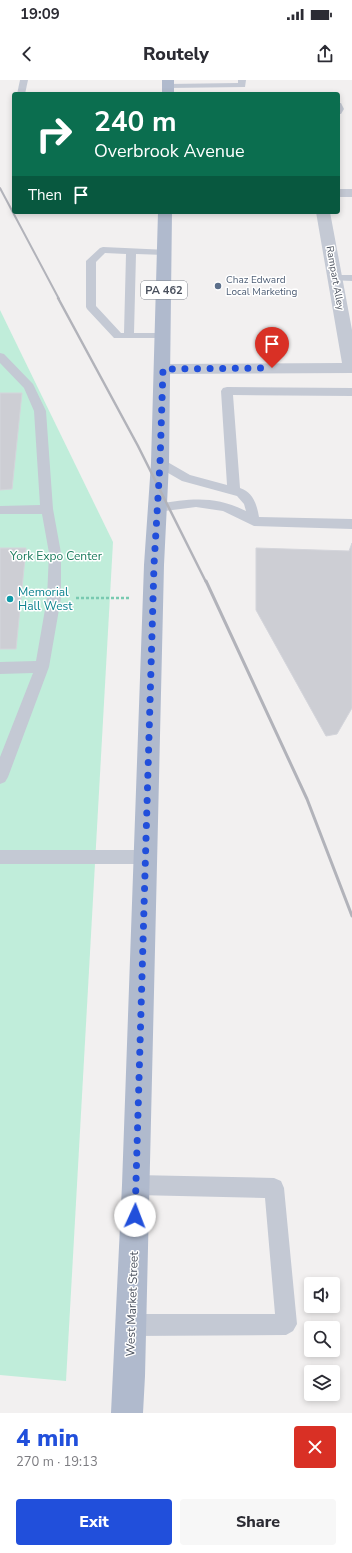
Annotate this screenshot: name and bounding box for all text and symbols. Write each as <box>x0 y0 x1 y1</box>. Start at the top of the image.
text: 19:09 <box>20 4 60 24</box>
text: Routely <box>143 42 209 66</box>
icon: back <box>16 43 38 65</box>
icon: share <box>314 43 336 65</box>
text: 240 m <box>94 103 177 141</box>
icon: right <box>28 108 80 160</box>
text: Overbrook Avenue <box>94 139 245 163</box>
icon: arrive <box>70 184 92 206</box>
text: Then <box>28 185 62 205</box>
street label: Rampart Alley <box>322 245 348 312</box>
place label: Chaz Edward Local Marketing <box>226 273 297 299</box>
road number: PA 462 <box>141 281 187 299</box>
marker: Chaz Edward Local Marketing <box>213 281 223 291</box>
pin <box>255 327 289 368</box>
icon: arrive <box>261 333 283 355</box>
park label: York Expo Center <box>9 548 103 564</box>
place label: Memorial Hall West <box>18 584 73 614</box>
marker: Memorial Hall West <box>5 594 15 604</box>
position arrow <box>114 1195 156 1237</box>
street label: West Market Street <box>122 1250 142 1357</box>
map controls <box>304 1277 340 1401</box>
button: sound <box>304 1277 340 1313</box>
button: search <box>304 1321 340 1357</box>
button: layers <box>304 1365 340 1401</box>
text: 4 min <box>16 1422 79 1454</box>
button: close <box>294 1426 336 1468</box>
text: 270 m · 19:13 <box>16 1453 98 1471</box>
button: Exit <box>16 1499 172 1545</box>
button: Share <box>180 1499 336 1545</box>

